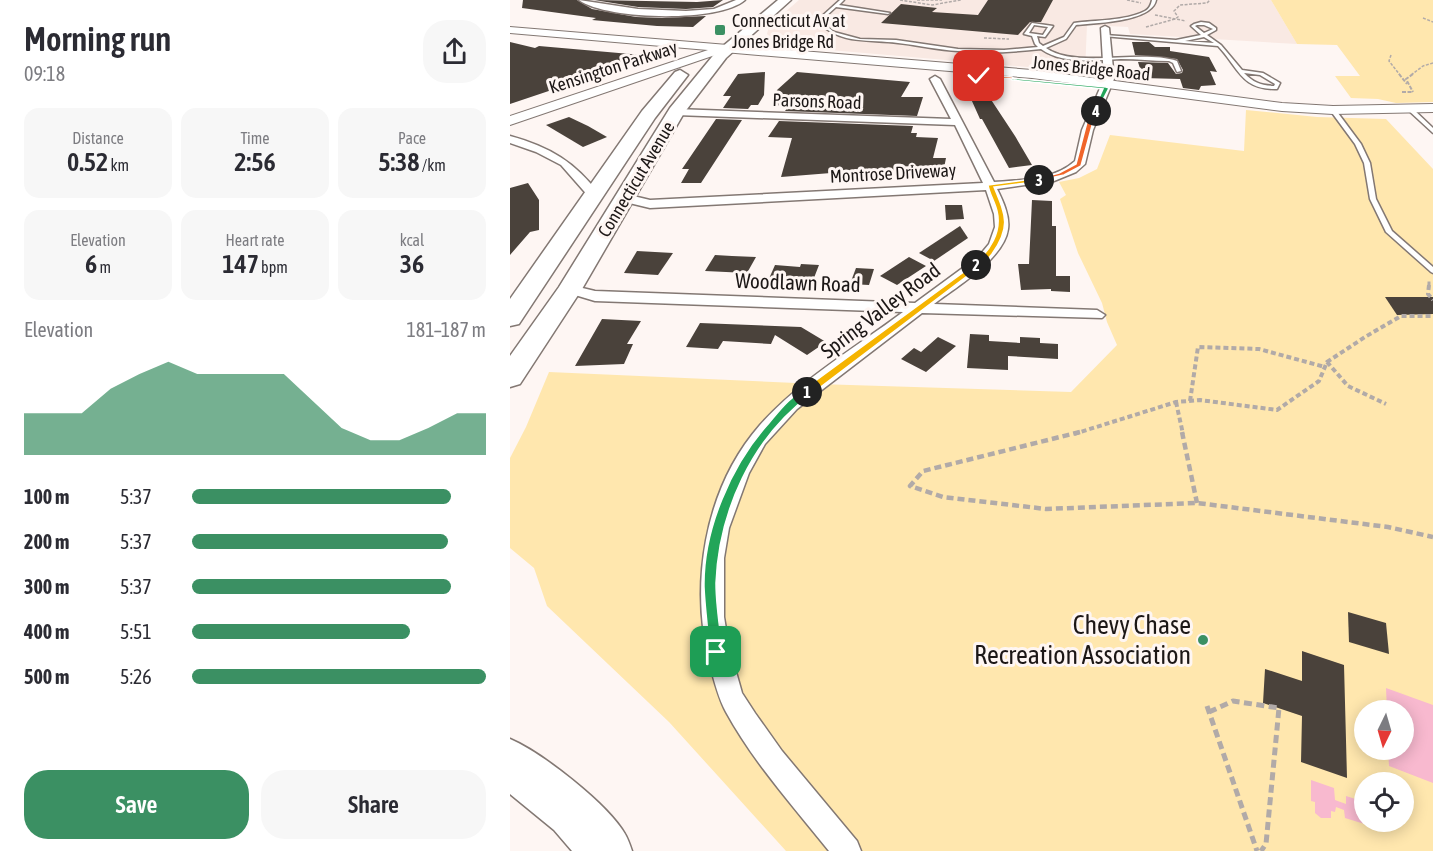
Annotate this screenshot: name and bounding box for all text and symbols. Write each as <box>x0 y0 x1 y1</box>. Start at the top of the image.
place label: Connecticut Av at Jones Bridge Rd <box>732 10 845 52</box>
text: Morning run <box>24 20 171 58</box>
button: share <box>423 20 486 83</box>
marker: Connecticut Av at Jones Bridge Rd <box>713 23 727 37</box>
street label: Kensington Parkway <box>546 36 680 98</box>
pin <box>953 50 1004 101</box>
street label: Jones Bridge Road <box>1031 51 1151 85</box>
icon: check <box>962 59 995 92</box>
text: 09:18 <box>24 62 65 85</box>
street label: Parsons Road <box>772 89 862 113</box>
pin: 4 <box>1081 96 1111 126</box>
text: 4 <box>1092 102 1100 120</box>
street label: Connecticut Avenue <box>593 117 679 241</box>
text: Distance <box>72 129 124 147</box>
text: Time <box>240 129 270 147</box>
text: Pace <box>398 129 426 147</box>
text: 0.52 <box>67 147 108 177</box>
text: 2:56 <box>234 147 276 177</box>
text: 5:38 <box>378 147 420 177</box>
text: km <box>108 156 129 174</box>
text: /km <box>420 156 446 174</box>
street label: Montrose Driveway <box>829 159 957 187</box>
pin: 3 <box>1024 165 1054 195</box>
text: 3 <box>1035 171 1043 189</box>
text: Elevation <box>70 231 126 249</box>
text: Heart rate <box>226 231 284 249</box>
text: kcal <box>400 231 424 249</box>
text: 6 <box>85 249 97 279</box>
text: 147 <box>222 249 259 279</box>
text: 36 <box>400 249 424 279</box>
pin: 2 <box>961 250 991 280</box>
text: 2 <box>972 256 980 274</box>
street label: Spring Valley Road <box>816 257 944 363</box>
text: m <box>97 258 111 276</box>
text: bpm <box>259 258 288 276</box>
street label: Woodlawn Road <box>735 268 861 296</box>
text: Elevation <box>24 318 93 341</box>
text: 181–187 m <box>406 318 486 341</box>
pin: 1 <box>792 377 822 407</box>
text: 1 <box>803 383 811 401</box>
text: 100 m <box>24 485 69 508</box>
text: 5:37 <box>120 485 152 508</box>
text: 200 m <box>24 530 69 553</box>
text: 5:37 <box>120 530 152 553</box>
text: 300 m <box>24 575 69 598</box>
text: 5:37 <box>120 575 152 598</box>
place label: Chevy Chase Recreation Association <box>974 610 1191 670</box>
text: 400 m <box>24 620 69 643</box>
text: 5:51 <box>120 620 152 643</box>
pin <box>690 626 741 677</box>
marker: Chevy Chase Recreation Association <box>1196 633 1210 647</box>
icon: arrive <box>699 635 732 668</box>
text: 500 m <box>24 665 69 688</box>
text: 5:26 <box>120 665 152 688</box>
north arrow <box>1354 700 1414 760</box>
map controls <box>1354 700 1414 832</box>
button: Save <box>24 770 249 839</box>
button: Share <box>261 770 486 839</box>
button: locate <box>1354 772 1414 832</box>

